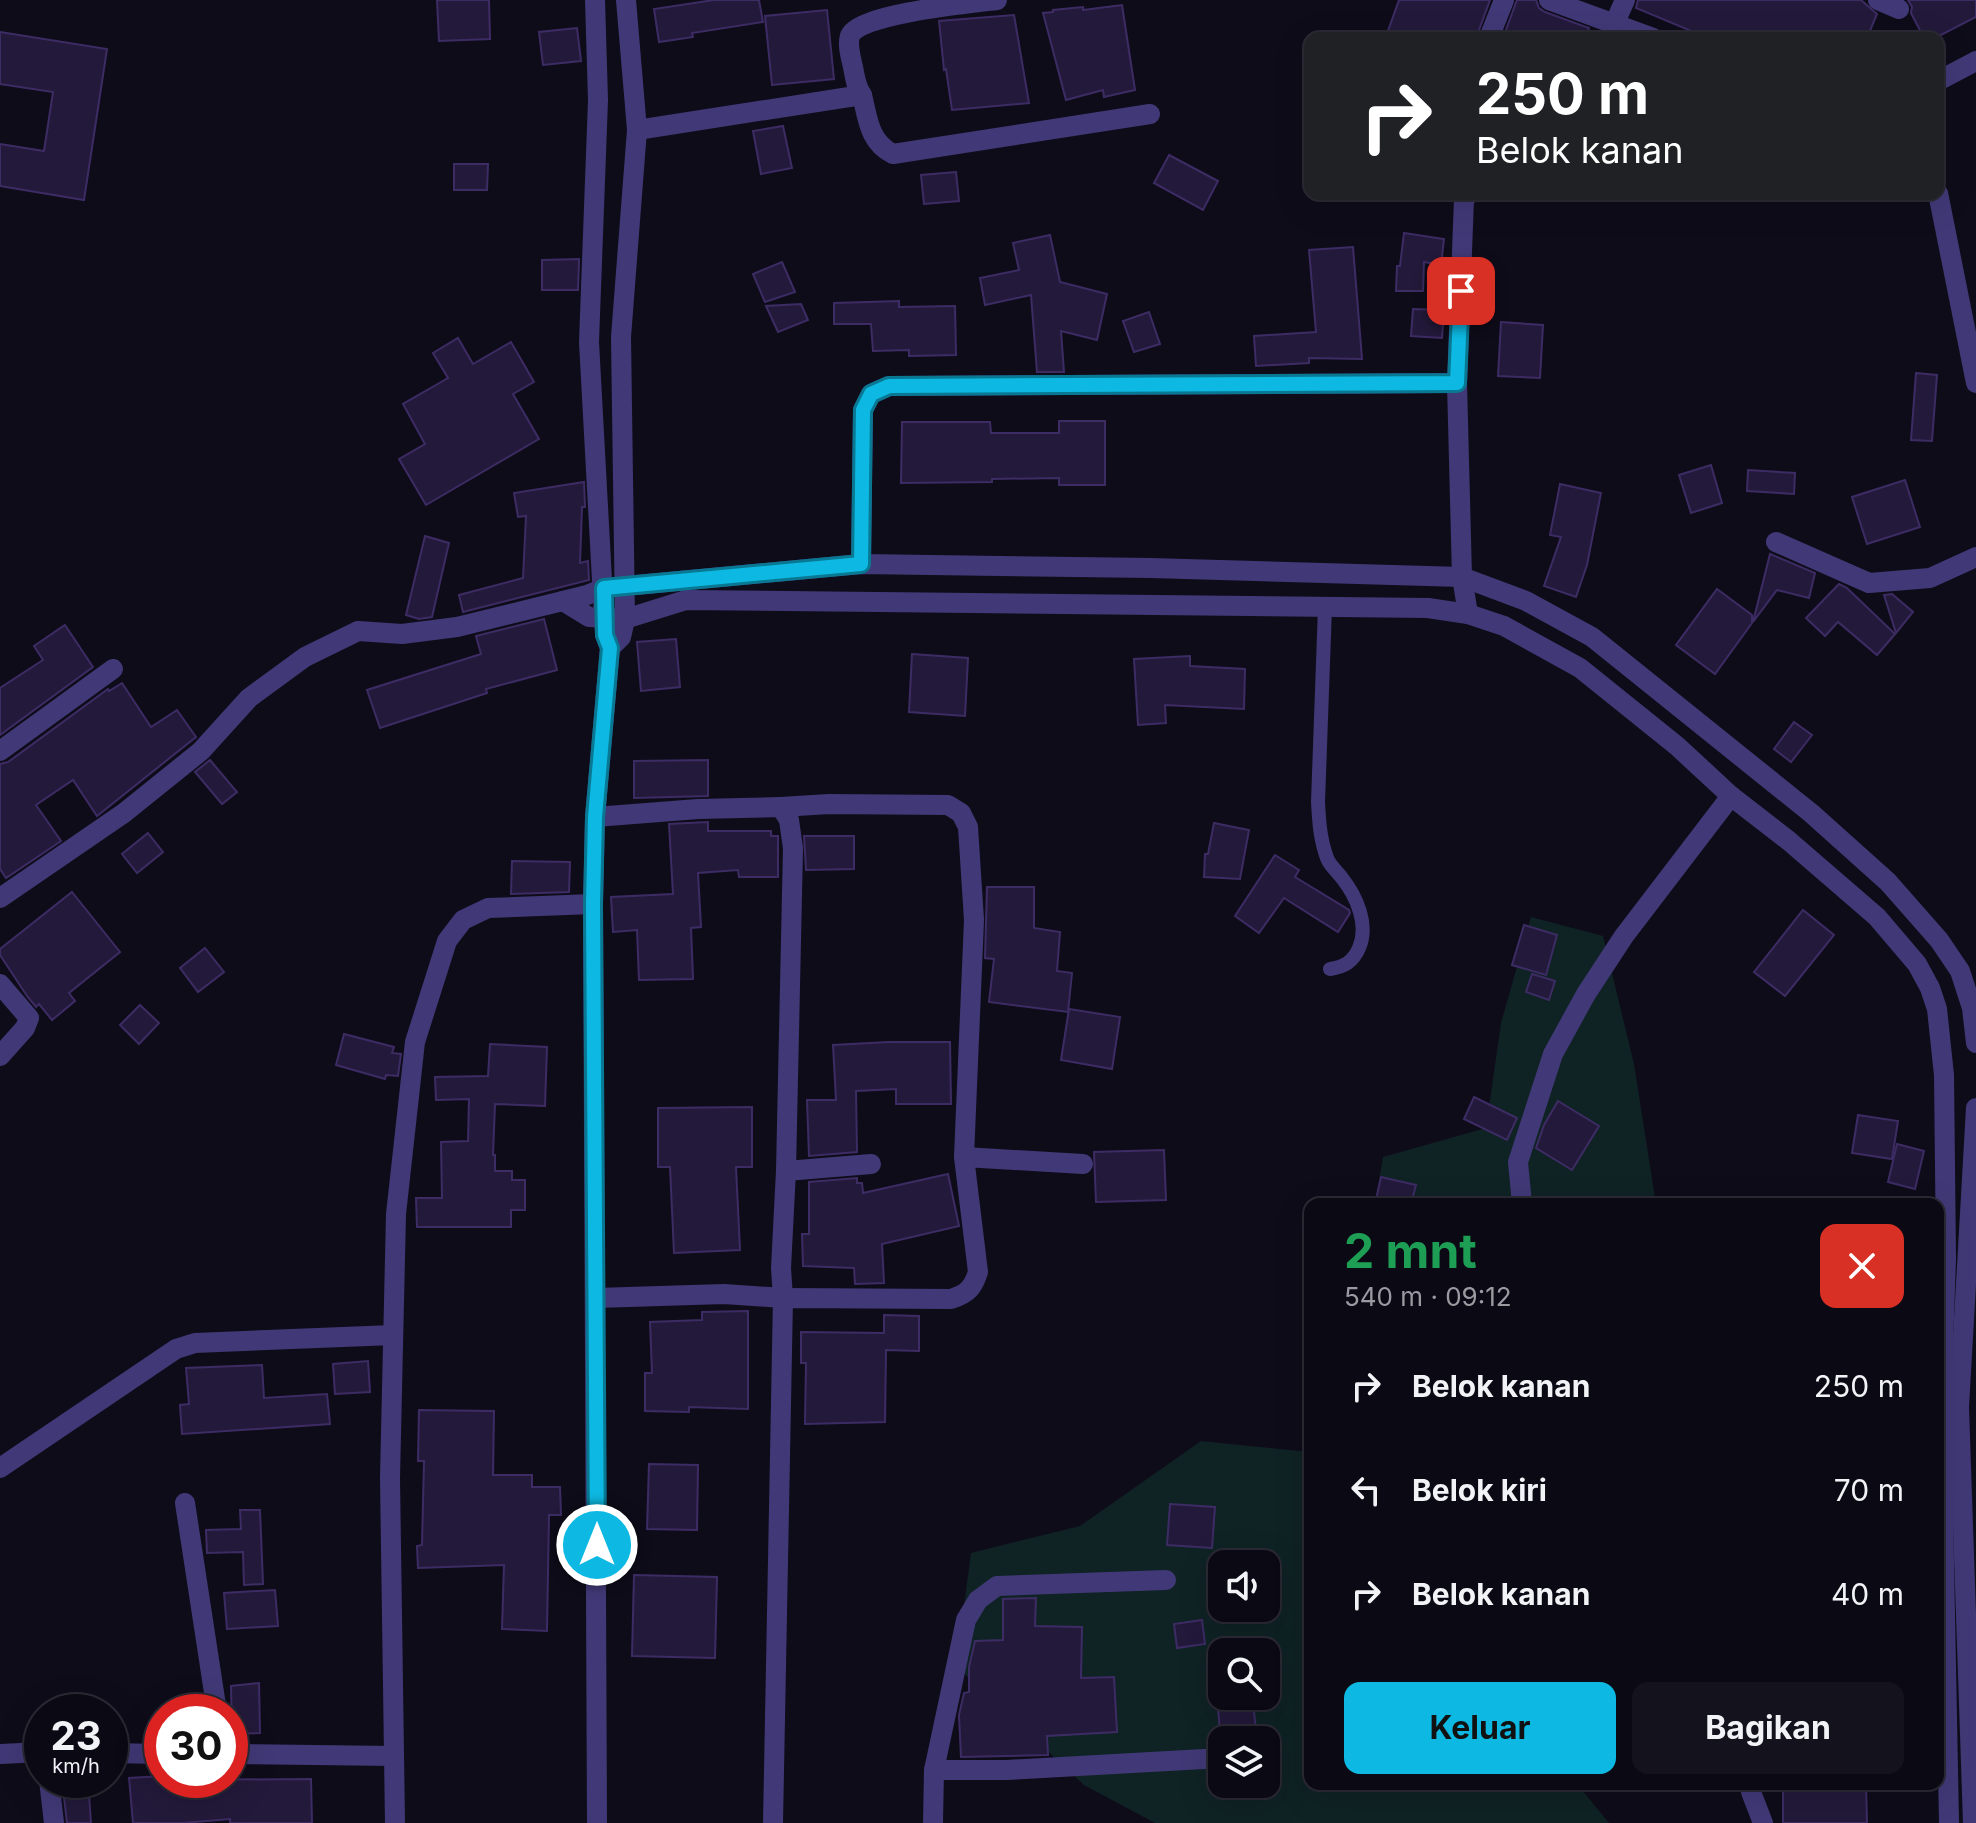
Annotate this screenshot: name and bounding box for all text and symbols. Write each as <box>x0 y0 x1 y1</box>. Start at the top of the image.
text: 250 m <box>1476 60 1649 128</box>
icon: right <box>1344 64 1448 168</box>
text: Belok kanan <box>1476 128 1683 172</box>
pin <box>1427 257 1495 325</box>
icon: arrive <box>1439 269 1483 313</box>
text: 2 mnt <box>1344 1221 1477 1280</box>
button: close <box>1820 1224 1904 1308</box>
text: 540 m · 09:12 <box>1344 1281 1512 1312</box>
icon: right <box>1344 1364 1388 1408</box>
text: Belok kanan <box>1412 1368 1590 1404</box>
text: 250 m <box>1814 1368 1904 1404</box>
icon: left <box>1344 1468 1388 1512</box>
text: Belok kiri <box>1412 1472 1547 1508</box>
text: 70 m <box>1834 1472 1904 1508</box>
position arrow <box>555 1503 639 1587</box>
map controls <box>1208 1550 1280 1798</box>
button: sound <box>1208 1550 1280 1622</box>
icon: right <box>1344 1572 1388 1616</box>
text: Belok kanan <box>1412 1576 1590 1612</box>
text: 40 m <box>1831 1576 1904 1612</box>
button: search <box>1208 1638 1280 1710</box>
button: Keluar <box>1344 1682 1616 1774</box>
button: Bagikan <box>1632 1682 1904 1774</box>
speed limit sign: 30 <box>144 1694 248 1798</box>
text: 23 <box>50 1711 102 1760</box>
button: layers <box>1208 1726 1280 1798</box>
text: km/h <box>52 1754 100 1778</box>

